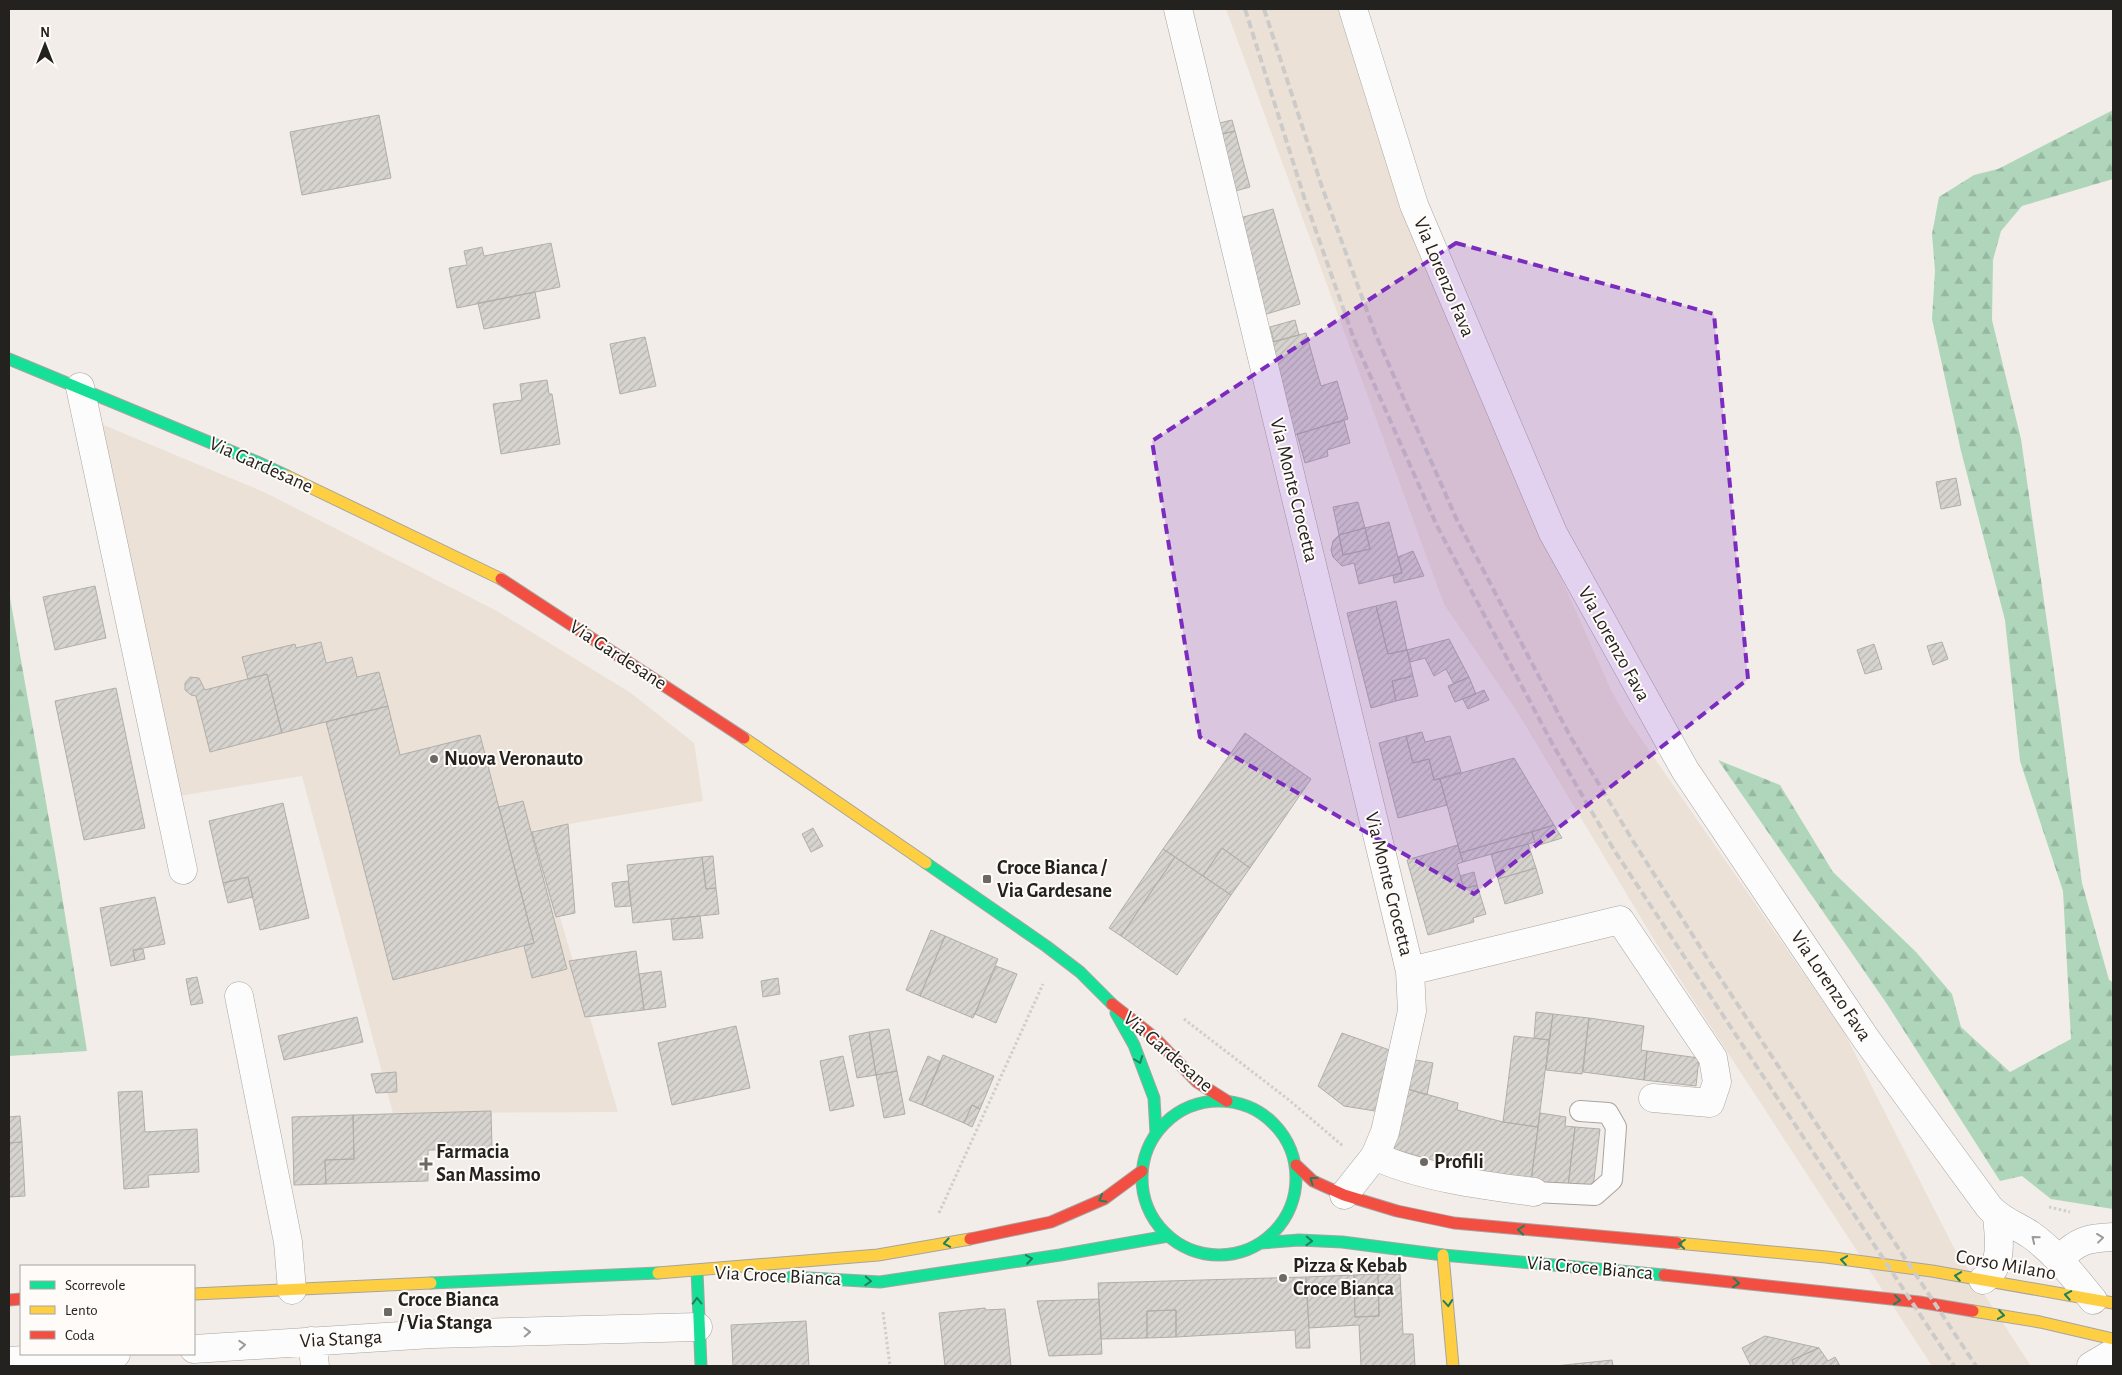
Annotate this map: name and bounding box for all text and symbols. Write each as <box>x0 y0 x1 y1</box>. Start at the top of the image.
north arrow <box>20 20 70 70</box>
text: N <box>40 26 50 40</box>
street label: Via Lorenzo Fava <box>1410 214 1478 340</box>
street label: Via Monte Crocetta <box>1266 416 1322 564</box>
street label: Via Gardesane <box>206 433 316 497</box>
street label: Via Lorenzo Fava <box>1574 583 1654 705</box>
street label: Via Gardesane <box>566 616 670 694</box>
place label: Nuova Veronauto <box>444 749 583 769</box>
marker: Nuova Veronauto <box>428 753 440 765</box>
street label: Via Monte Crocetta <box>1361 810 1417 958</box>
place label: Croce Bianca / Via Gardesane <box>997 858 1112 901</box>
marker: Croce Bianca / Via Gardesane <box>981 873 993 885</box>
street label: Via Lorenzo Fava <box>1787 927 1875 1045</box>
street label: Via Gardesane <box>1119 1008 1217 1096</box>
one-way arrow <box>1133 1055 1143 1064</box>
place label: Farmacia San Massimo <box>436 1142 541 1185</box>
place label: Profili <box>1434 1152 1484 1172</box>
marker: Profili <box>1418 1156 1430 1168</box>
marker: Farmacia San Massimo <box>420 1158 432 1170</box>
one-way arrow <box>1309 1177 1319 1186</box>
one-way arrow <box>1099 1193 1108 1203</box>
one-way arrow <box>1516 1224 1524 1235</box>
one-way arrow <box>2097 1233 2105 1244</box>
one-way arrow <box>1306 1235 1314 1246</box>
one-way arrow <box>943 1237 951 1247</box>
one-way arrow <box>2032 1237 2041 1245</box>
one-way arrow <box>1678 1239 1686 1250</box>
street label: Corso Milano <box>1954 1246 2058 1284</box>
street label: Via Croce Bianca <box>1526 1253 1654 1283</box>
one-way arrow <box>1024 1255 1033 1265</box>
one-way arrow <box>1840 1255 1849 1265</box>
place label: Pizza & Kebab Croce Bianca <box>1293 1256 1407 1299</box>
street label: Via Croce Bianca <box>714 1263 842 1289</box>
legend <box>20 1265 195 1355</box>
one-way arrow <box>1954 1271 1963 1281</box>
marker: Pizza & Kebab Croce Bianca <box>1277 1272 1289 1284</box>
one-way arrow <box>864 1276 872 1287</box>
one-way arrow <box>1732 1277 1740 1288</box>
text: Scorrevole <box>65 1278 126 1293</box>
place label: Croce Bianca / Via Stanga <box>397 1290 499 1333</box>
one-way arrow <box>2064 1291 2073 1301</box>
one-way arrow <box>1894 1294 1902 1305</box>
one-way arrow <box>692 1297 702 1305</box>
one-way arrow <box>1442 1300 1453 1308</box>
text: Lento <box>65 1303 98 1318</box>
marker: Croce Bianca / Via Stanga <box>382 1306 394 1318</box>
one-way arrow <box>1997 1310 2006 1320</box>
street label: Via Stanga <box>299 1327 383 1351</box>
one-way arrow <box>524 1327 531 1337</box>
text: Coda <box>65 1328 95 1343</box>
one-way arrow <box>239 1340 247 1351</box>

